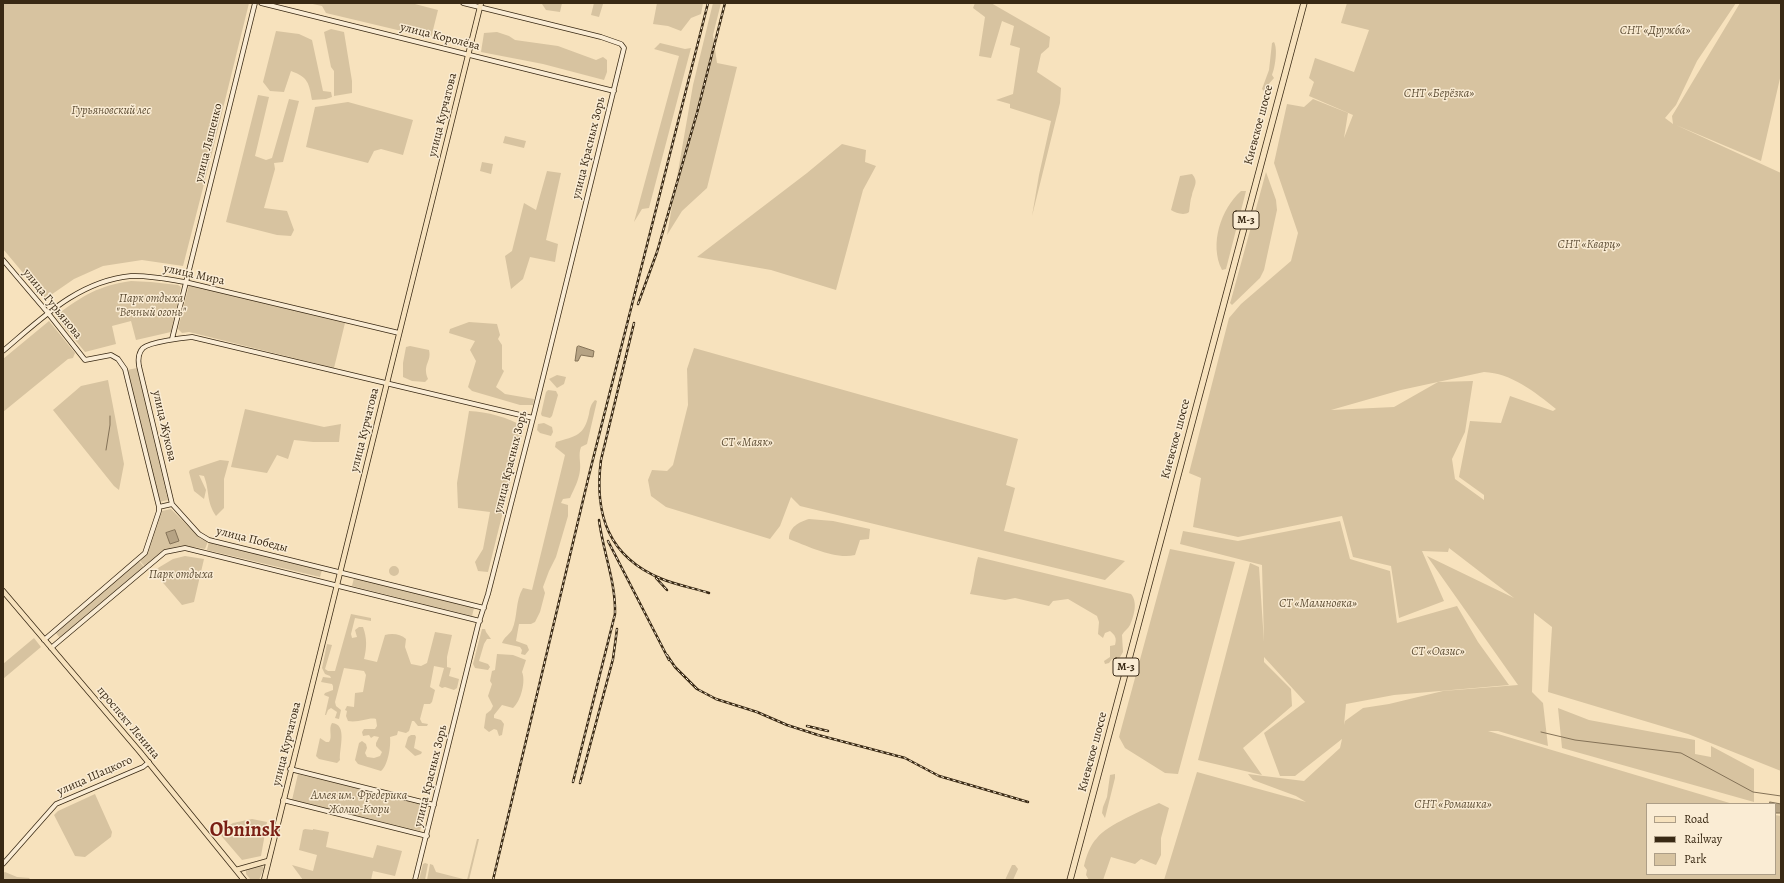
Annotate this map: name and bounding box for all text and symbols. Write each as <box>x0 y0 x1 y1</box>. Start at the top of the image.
street label: улица Королёва <box>399 20 481 54</box>
park label: СНТ «Дружба» <box>1620 24 1690 38</box>
street label: улица Курчатова <box>426 72 460 158</box>
street label: Киевское шоссе <box>1241 83 1277 167</box>
park label: СНТ «Берёзка» <box>1404 87 1474 101</box>
street label: улица Красных Зорь <box>569 96 609 200</box>
street label: улица Ляшенко <box>192 102 226 184</box>
park label: Гурьяновский лес <box>71 104 151 118</box>
road number: М-3 <box>1233 211 1259 229</box>
park label: СНТ «Кварц» <box>1558 238 1620 252</box>
street label: улица Мира <box>162 262 226 288</box>
street label: улица Гурьянова <box>19 266 85 342</box>
park label: Парк отдыха "Вечный огонь" <box>116 292 186 320</box>
street label: улица Курчатова <box>348 387 382 473</box>
street label: улица Жукова <box>149 389 179 463</box>
street label: Киевское шоссе <box>1158 397 1194 481</box>
street label: улица Красных Зорь <box>491 410 531 514</box>
park label: СТ «Маяк» <box>721 436 773 450</box>
street label: улица Победы <box>215 524 289 556</box>
park label: Парк отдыха <box>149 568 213 582</box>
park label: СТ «Малиновка» <box>1279 597 1357 611</box>
park label: СТ «Оазис» <box>1411 645 1465 659</box>
road number: М-3 <box>1113 658 1139 676</box>
street label: проспект Ленина <box>93 684 163 762</box>
street label: улица Курчатова <box>270 701 304 787</box>
street label: Киевское шоссе <box>1075 710 1111 794</box>
street label: улица Красных Зорь <box>411 724 451 828</box>
street label: улица Шацкого <box>55 753 135 799</box>
park label: Аллея им. Фредерика Жолио-Кюри <box>311 789 407 817</box>
park label: СНТ «Ромашка» <box>1414 798 1492 812</box>
legend <box>1646 803 1776 875</box>
text: Road <box>1684 811 1709 827</box>
district label: Obninsk <box>210 819 280 843</box>
text: Railway <box>1684 831 1722 847</box>
text: Park <box>1684 851 1707 867</box>

